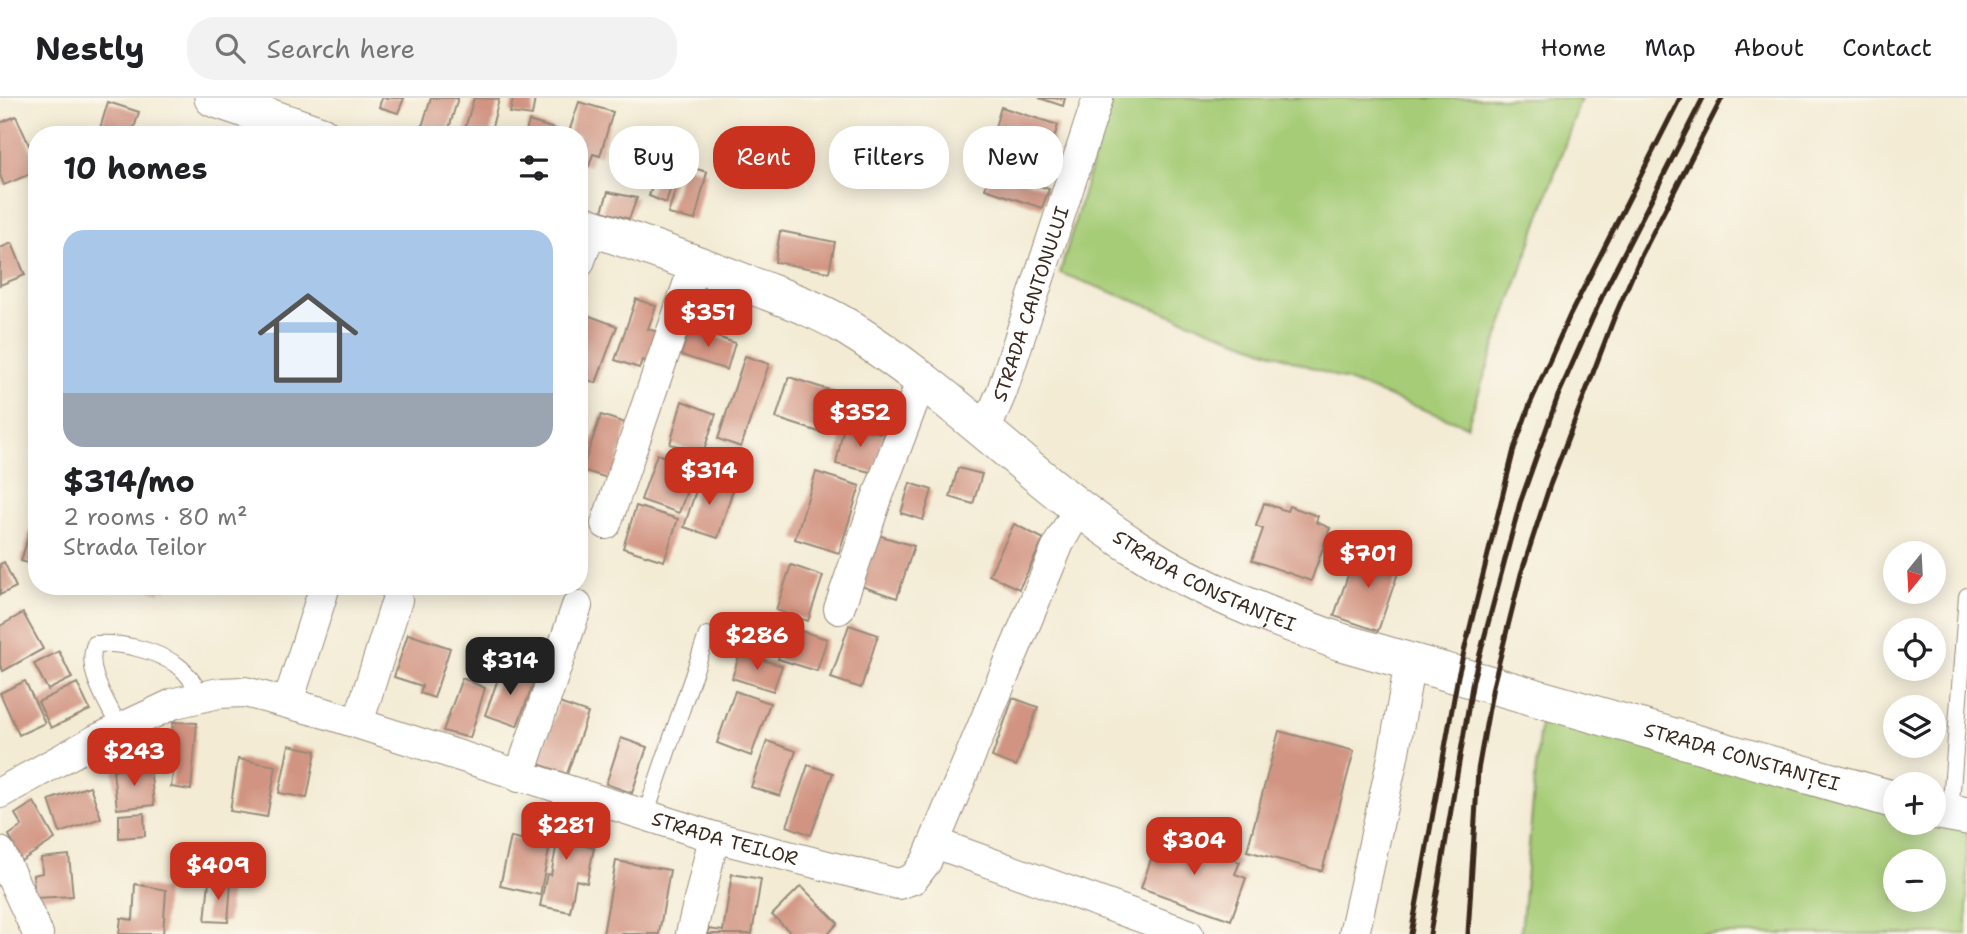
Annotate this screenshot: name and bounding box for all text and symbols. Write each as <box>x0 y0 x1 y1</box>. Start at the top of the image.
search box <box>187 17 677 80</box>
text: Nestly <box>35 26 145 71</box>
icon: search <box>211 29 249 67</box>
text: Search here <box>267 31 415 66</box>
text: Home <box>1540 32 1606 64</box>
text: Map <box>1644 32 1696 64</box>
text: About <box>1734 32 1804 64</box>
text: Contact <box>1842 32 1932 64</box>
chip: Buy <box>609 126 699 189</box>
chip: Rent <box>713 126 815 189</box>
chip: Filters <box>829 126 949 189</box>
chip: New <box>963 126 1063 189</box>
text: 10 homes <box>63 148 208 189</box>
icon: filters <box>515 149 553 187</box>
street label: STRADA CANTONULUI <box>987 203 1075 405</box>
icon: home <box>245 275 371 401</box>
pin: $351 <box>667 289 749 349</box>
text: $351 <box>680 297 736 327</box>
pin: $352 <box>819 390 901 449</box>
text: $352 <box>829 397 891 427</box>
pin: $314 <box>668 448 750 507</box>
text: $314 <box>681 455 737 485</box>
text: $314/mo <box>63 461 195 502</box>
text: 2 rooms · 80 m² <box>63 502 248 532</box>
street label: STRADA CONSTANȚEI <box>1108 524 1299 637</box>
pin: $701 <box>1327 531 1409 590</box>
text: Strada Teilor <box>63 532 207 562</box>
text: $701 <box>1339 538 1397 568</box>
north arrow <box>1883 541 1946 604</box>
map controls <box>1883 541 1946 912</box>
pin: $286 <box>716 612 798 672</box>
button: locate <box>1883 618 1946 681</box>
text: $286 <box>725 620 789 650</box>
pin: $314 <box>469 638 551 697</box>
text: $314 <box>482 645 538 675</box>
button: layers <box>1883 695 1946 758</box>
street label: STRADA CONSTANȚEI <box>1641 717 1842 797</box>
pin: $243 <box>93 728 175 788</box>
text: $243 <box>103 736 165 766</box>
button: + <box>1883 772 1946 835</box>
pin: $281 <box>525 802 607 862</box>
street label: STRADA TEILOR <box>649 806 801 871</box>
text: $281 <box>537 810 595 840</box>
pin: $304 <box>1153 818 1235 877</box>
text: $304 <box>1162 825 1226 855</box>
pin: $409 <box>177 842 259 902</box>
button: − <box>1883 849 1946 912</box>
text: $409 <box>186 850 250 880</box>

